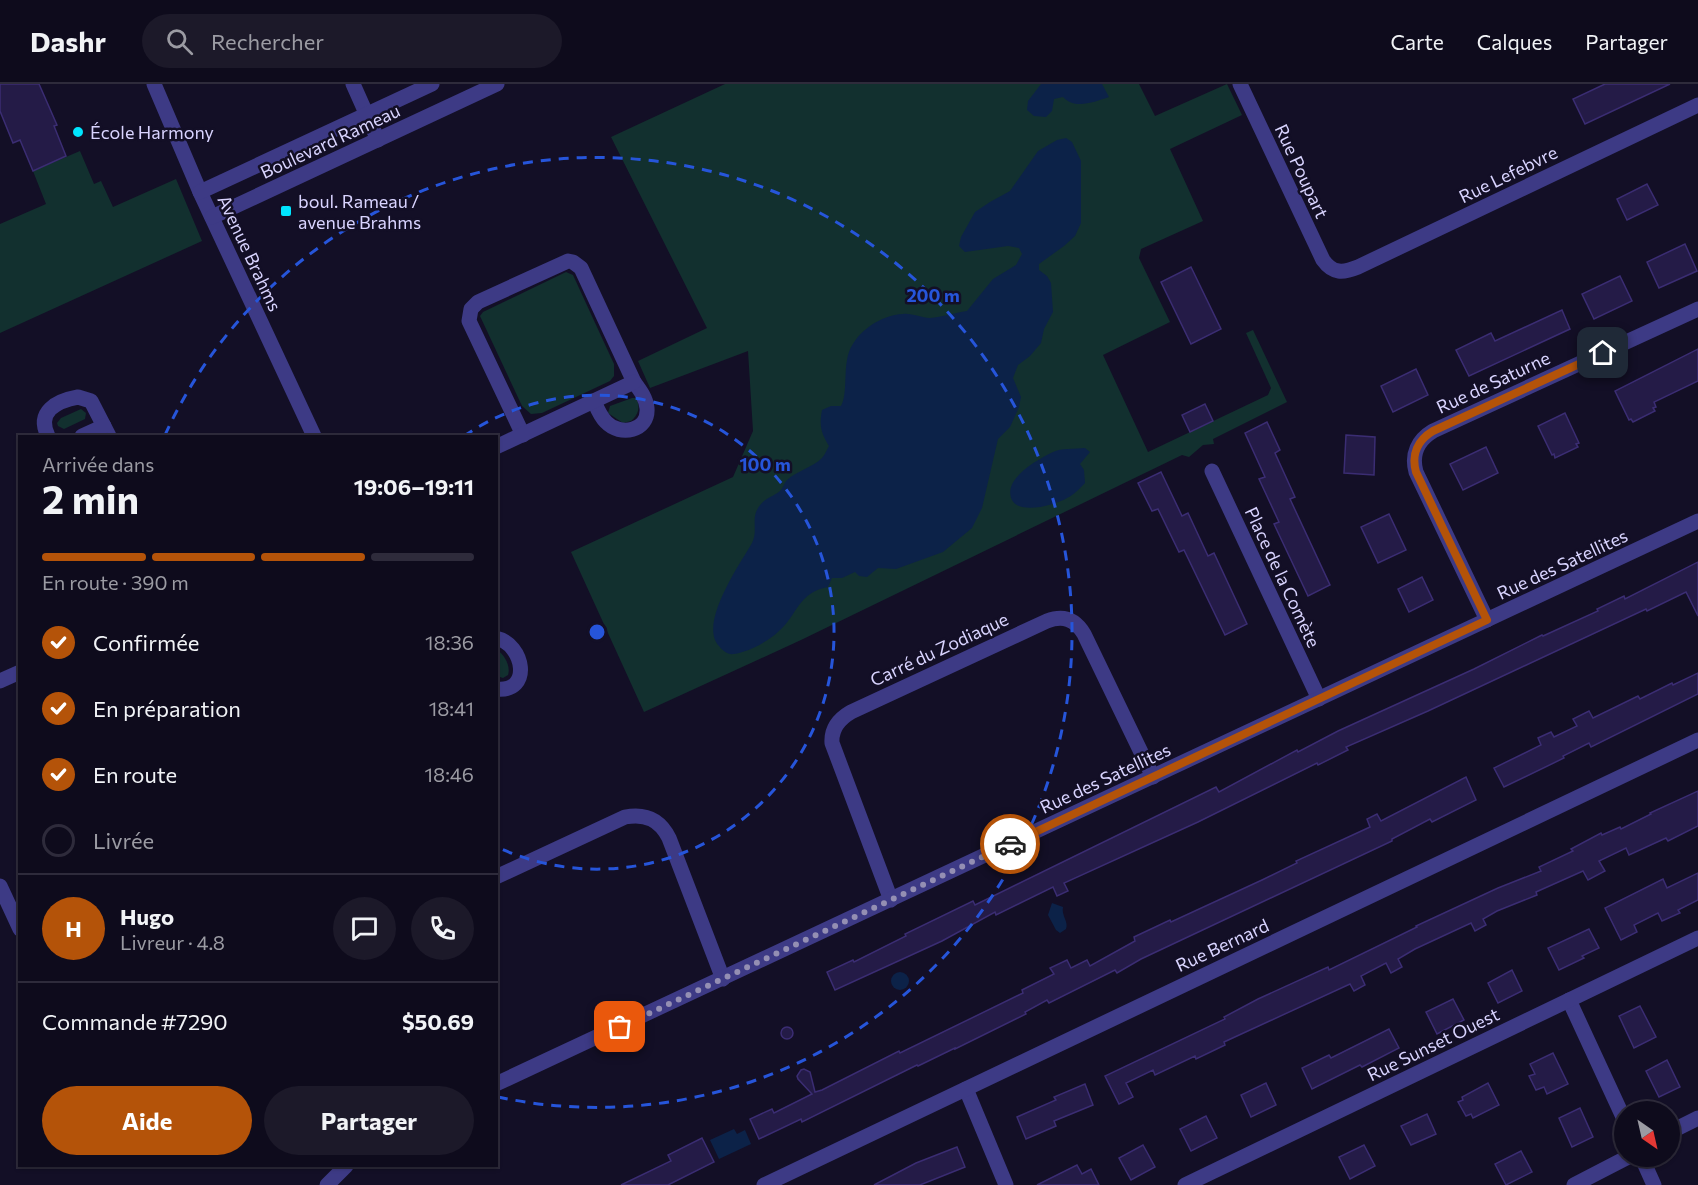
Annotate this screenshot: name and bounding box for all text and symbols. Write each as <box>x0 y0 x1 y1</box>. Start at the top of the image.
search box <box>142 14 562 68</box>
text: Dashr <box>30 24 106 58</box>
icon: search <box>163 25 196 58</box>
text: Rechercher <box>211 28 324 55</box>
text: Carte <box>1391 29 1444 54</box>
text: Calques <box>1477 29 1552 54</box>
text: Partager <box>1585 29 1668 54</box>
street label: Boulevard Rameau <box>257 99 403 183</box>
street label: Rue Poupart <box>1271 120 1333 222</box>
place label: École Harmony <box>90 121 214 143</box>
marker: École Harmony <box>71 125 85 139</box>
street label: Rue Lefebvre <box>1455 141 1561 207</box>
place label: boul. Rameau / avenue Brahms <box>298 190 421 233</box>
street label: Avenue Brahms <box>213 191 287 315</box>
marker: boul. Rameau / avenue Brahms <box>279 204 293 218</box>
text: 200 m <box>906 284 960 306</box>
pin <box>1577 327 1628 378</box>
icon: home <box>1586 336 1619 369</box>
street label: Rue de Saturne <box>1433 346 1553 418</box>
text: Arrivée dans <box>42 452 154 476</box>
text: 100 m <box>739 453 791 475</box>
text: 19:06–19:11 <box>354 473 474 500</box>
text: 2 min <box>42 474 139 522</box>
street label: Place de la Comète <box>1241 503 1325 651</box>
street label: Rue des Satellites <box>1493 524 1631 604</box>
text: En route · 390 m <box>42 570 189 594</box>
street label: Carré du Zodiaque <box>866 607 1012 691</box>
centre of rings <box>587 622 607 642</box>
icon: check <box>42 626 75 659</box>
text: Confirmée <box>93 629 199 656</box>
text: 18:36 <box>425 630 474 654</box>
icon: check <box>42 692 75 725</box>
text: En préparation <box>93 695 241 722</box>
text: 18:41 <box>429 696 474 720</box>
street label: Rue des Satellites <box>1036 738 1174 818</box>
icon: check <box>42 758 75 791</box>
text: En route <box>93 761 177 788</box>
text: 18:46 <box>424 762 474 786</box>
courier <box>980 814 1040 874</box>
text: Livrée <box>93 827 154 854</box>
icon: car <box>994 828 1027 861</box>
button: chat <box>333 897 396 960</box>
button: phone <box>411 897 474 960</box>
text: Hugo <box>120 903 174 930</box>
street label: Rue Bernard <box>1172 914 1272 976</box>
text: H <box>65 915 82 942</box>
text: Livreur · 4.8 <box>120 930 225 954</box>
pin <box>594 1001 645 1052</box>
street label: Rue Sunset Ouest <box>1363 1003 1503 1085</box>
text: Commande #7290 <box>42 1008 228 1035</box>
text: $50.69 <box>402 1008 474 1035</box>
icon: bag <box>603 1010 636 1043</box>
button: Aide <box>42 1086 252 1155</box>
button: Partager <box>264 1086 474 1155</box>
north arrow <box>1614 1101 1680 1167</box>
map controls <box>1614 1101 1680 1167</box>

